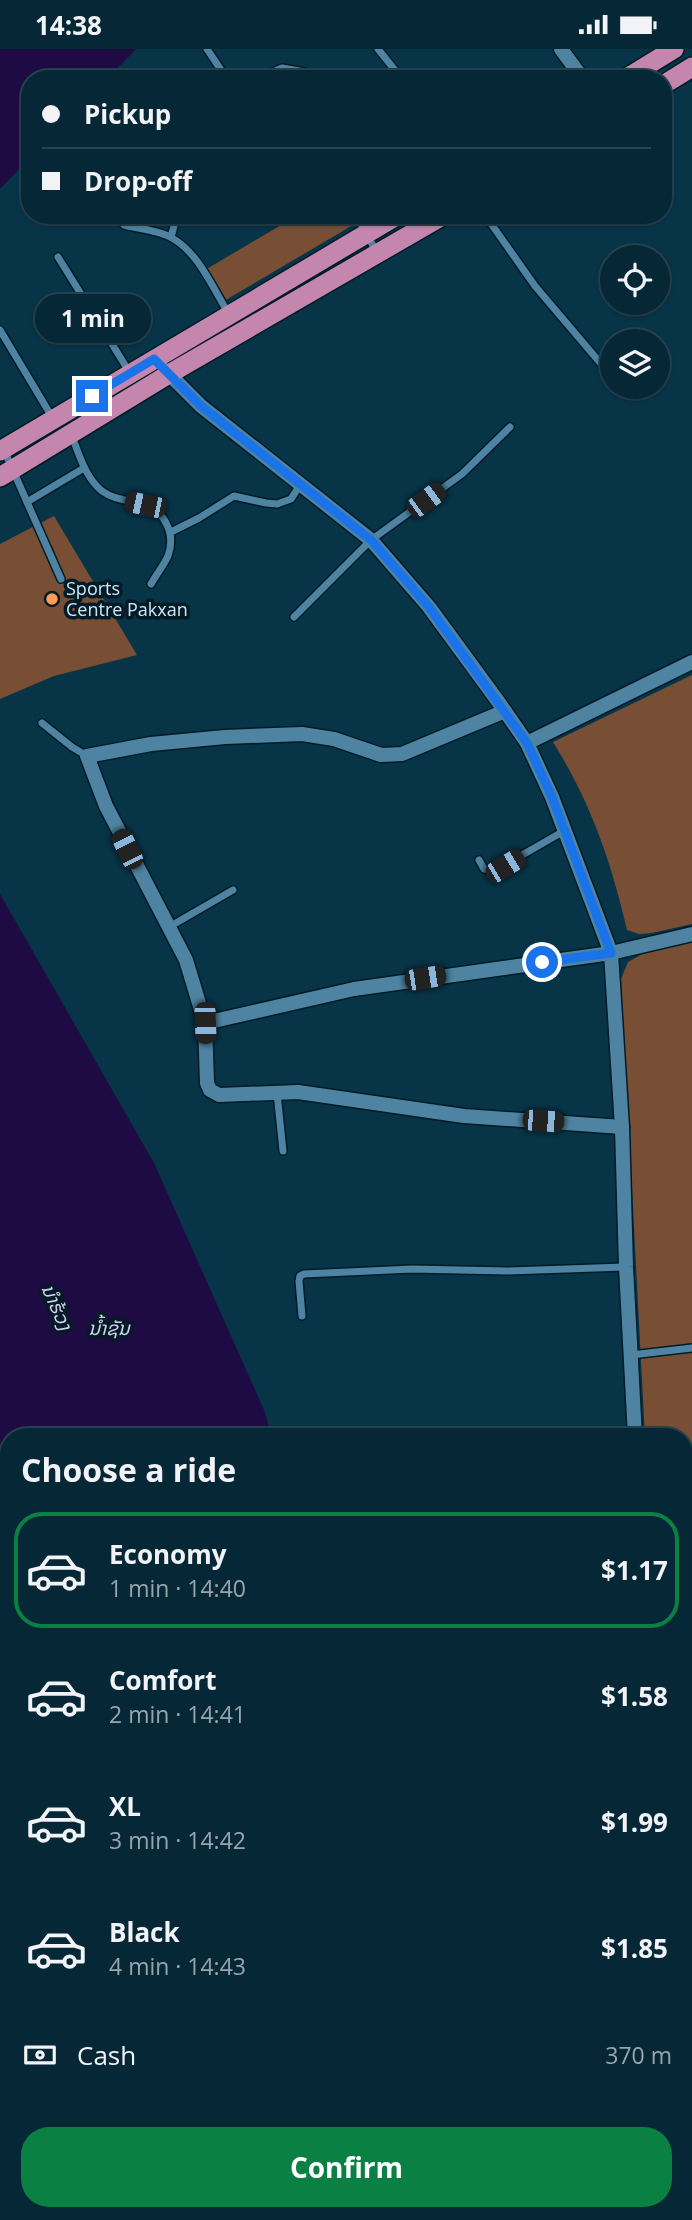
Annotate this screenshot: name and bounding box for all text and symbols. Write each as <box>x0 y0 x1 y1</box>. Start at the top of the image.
text: 14:38 <box>35 7 102 43</box>
text: Pickup <box>84 96 171 132</box>
text: Drop-off <box>84 163 192 199</box>
map controls <box>600 245 670 399</box>
button: locate <box>600 245 670 315</box>
callout: 1 min <box>34 295 150 343</box>
text: 1 min <box>61 302 125 334</box>
button: layers <box>600 329 670 399</box>
route end <box>76 380 108 412</box>
car <box>403 479 450 521</box>
car <box>123 490 168 520</box>
place label: Sports Centre Pakxan <box>66 576 188 621</box>
marker: Sports Centre Pakxan <box>44 591 60 607</box>
car <box>109 826 146 872</box>
car <box>482 846 529 886</box>
route start <box>526 946 558 978</box>
car <box>403 964 448 992</box>
car <box>194 1002 217 1044</box>
car <box>522 1109 565 1133</box>
water label: ນຳ້ຮວງ <box>35 1280 79 1335</box>
water label: ນ້ຳຊັນ <box>88 1314 131 1341</box>
text: Choose a ride <box>21 1448 236 1491</box>
text: Economy <box>109 1536 227 1572</box>
icon: car <box>25 1539 88 1602</box>
text: $1.17 <box>601 1552 668 1588</box>
text: 1 min · 14:40 <box>109 1572 246 1604</box>
text: Comfort <box>109 1662 216 1698</box>
icon: car <box>25 1665 88 1728</box>
text: $1.58 <box>601 1678 668 1714</box>
text: 2 min · 14:41 <box>109 1698 246 1730</box>
text: XL <box>109 1788 141 1824</box>
icon: car <box>25 1791 88 1854</box>
text: $1.99 <box>601 1804 668 1840</box>
text: 3 min · 14:42 <box>109 1824 246 1856</box>
text: Black <box>109 1914 180 1950</box>
icon: car <box>25 1917 88 1980</box>
text: $1.85 <box>601 1930 668 1966</box>
text: 4 min · 14:43 <box>109 1950 246 1982</box>
icon: cash <box>21 2036 59 2074</box>
text: Cash <box>77 2037 136 2073</box>
text: 370 m <box>605 2039 672 2071</box>
button: Confirm <box>21 2127 672 2207</box>

